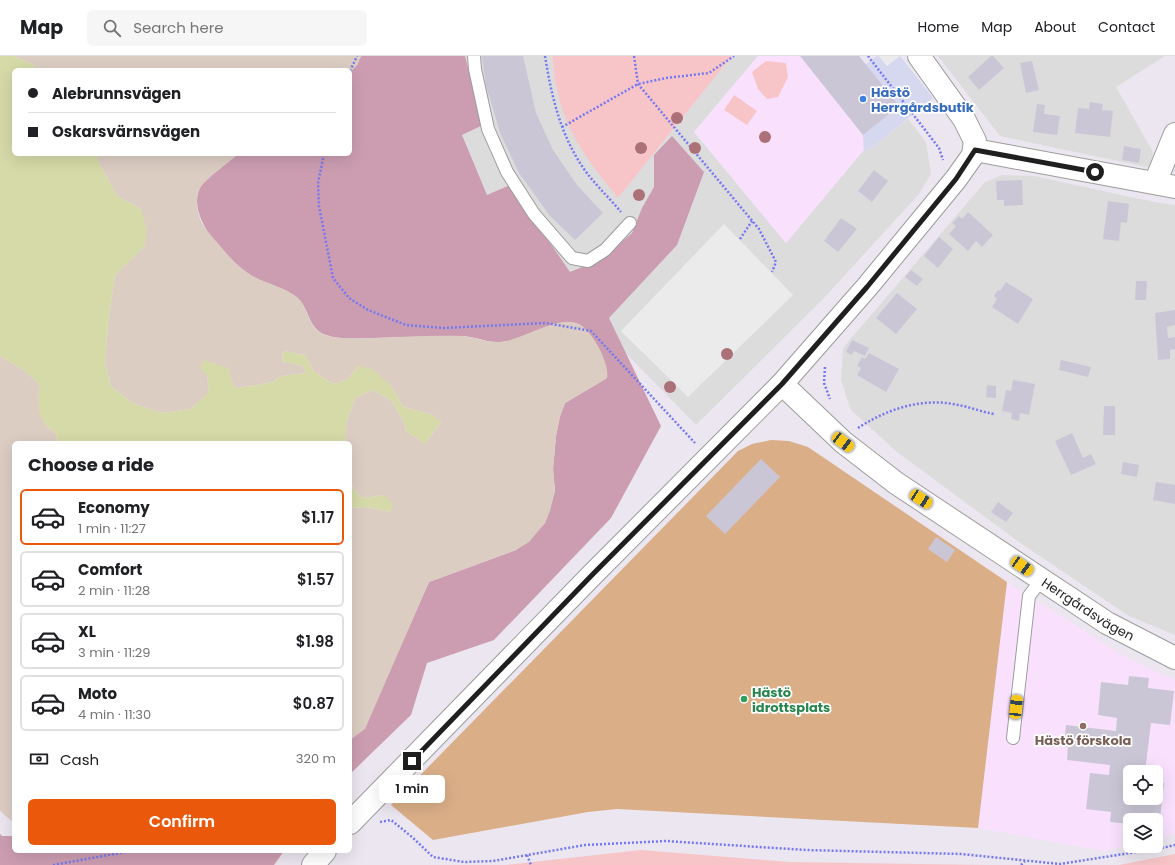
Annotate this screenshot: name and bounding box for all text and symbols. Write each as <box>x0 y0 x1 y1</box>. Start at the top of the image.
search box <box>87 10 367 46</box>
text: Map <box>20 14 63 41</box>
icon: search <box>101 17 123 39</box>
text: Search here <box>133 17 224 38</box>
text: Home <box>917 17 959 37</box>
text: Map <box>981 17 1012 37</box>
text: About <box>1034 17 1076 37</box>
text: Contact <box>1098 17 1155 37</box>
text: Alebrunnsvägen <box>52 83 181 104</box>
place label: Hästö Herrgårdsbutik <box>871 83 974 117</box>
marker: Hästö Herrgårdsbutik <box>858 94 868 104</box>
text: Oskarsvärnsvägen <box>52 121 200 142</box>
route start <box>1086 163 1104 181</box>
car <box>830 430 856 454</box>
text: Choose a ride <box>28 452 154 477</box>
car <box>908 487 934 511</box>
text: Economy <box>78 497 150 518</box>
icon: car <box>30 499 66 535</box>
text: $1.17 <box>301 507 334 528</box>
text: 1 min · 11:27 <box>78 519 146 538</box>
car <box>1009 554 1035 578</box>
text: Comfort <box>78 559 142 580</box>
icon: car <box>30 561 66 597</box>
text: $1.57 <box>297 569 334 590</box>
street label: Herrgårdsvägen <box>1038 573 1137 645</box>
text: 2 min · 11:28 <box>78 581 150 600</box>
text: XL <box>78 621 96 642</box>
icon: car <box>30 623 66 659</box>
text: $1.98 <box>296 631 334 652</box>
text: 3 min · 11:29 <box>78 643 151 662</box>
text: Moto <box>78 683 117 704</box>
place label: Hästö idrottsplats <box>752 683 830 717</box>
icon: car <box>30 685 66 721</box>
text: $0.87 <box>293 693 334 714</box>
marker: Hästö idrottsplats <box>739 694 749 704</box>
car <box>1009 694 1023 720</box>
text: 4 min · 11:30 <box>78 705 151 724</box>
marker: Hästö förskola <box>1078 721 1088 731</box>
place label: Hästö förskola <box>1035 731 1132 750</box>
icon: cash <box>28 748 50 770</box>
text: Cash <box>60 749 99 770</box>
text: 320 m <box>296 749 336 768</box>
route end <box>403 752 421 770</box>
map controls <box>1123 765 1163 853</box>
button: locate <box>1123 765 1163 805</box>
callout: 1 min <box>379 775 445 803</box>
text: 1 min <box>395 779 429 798</box>
button: Confirm <box>28 799 336 845</box>
button: layers <box>1123 813 1163 853</box>

